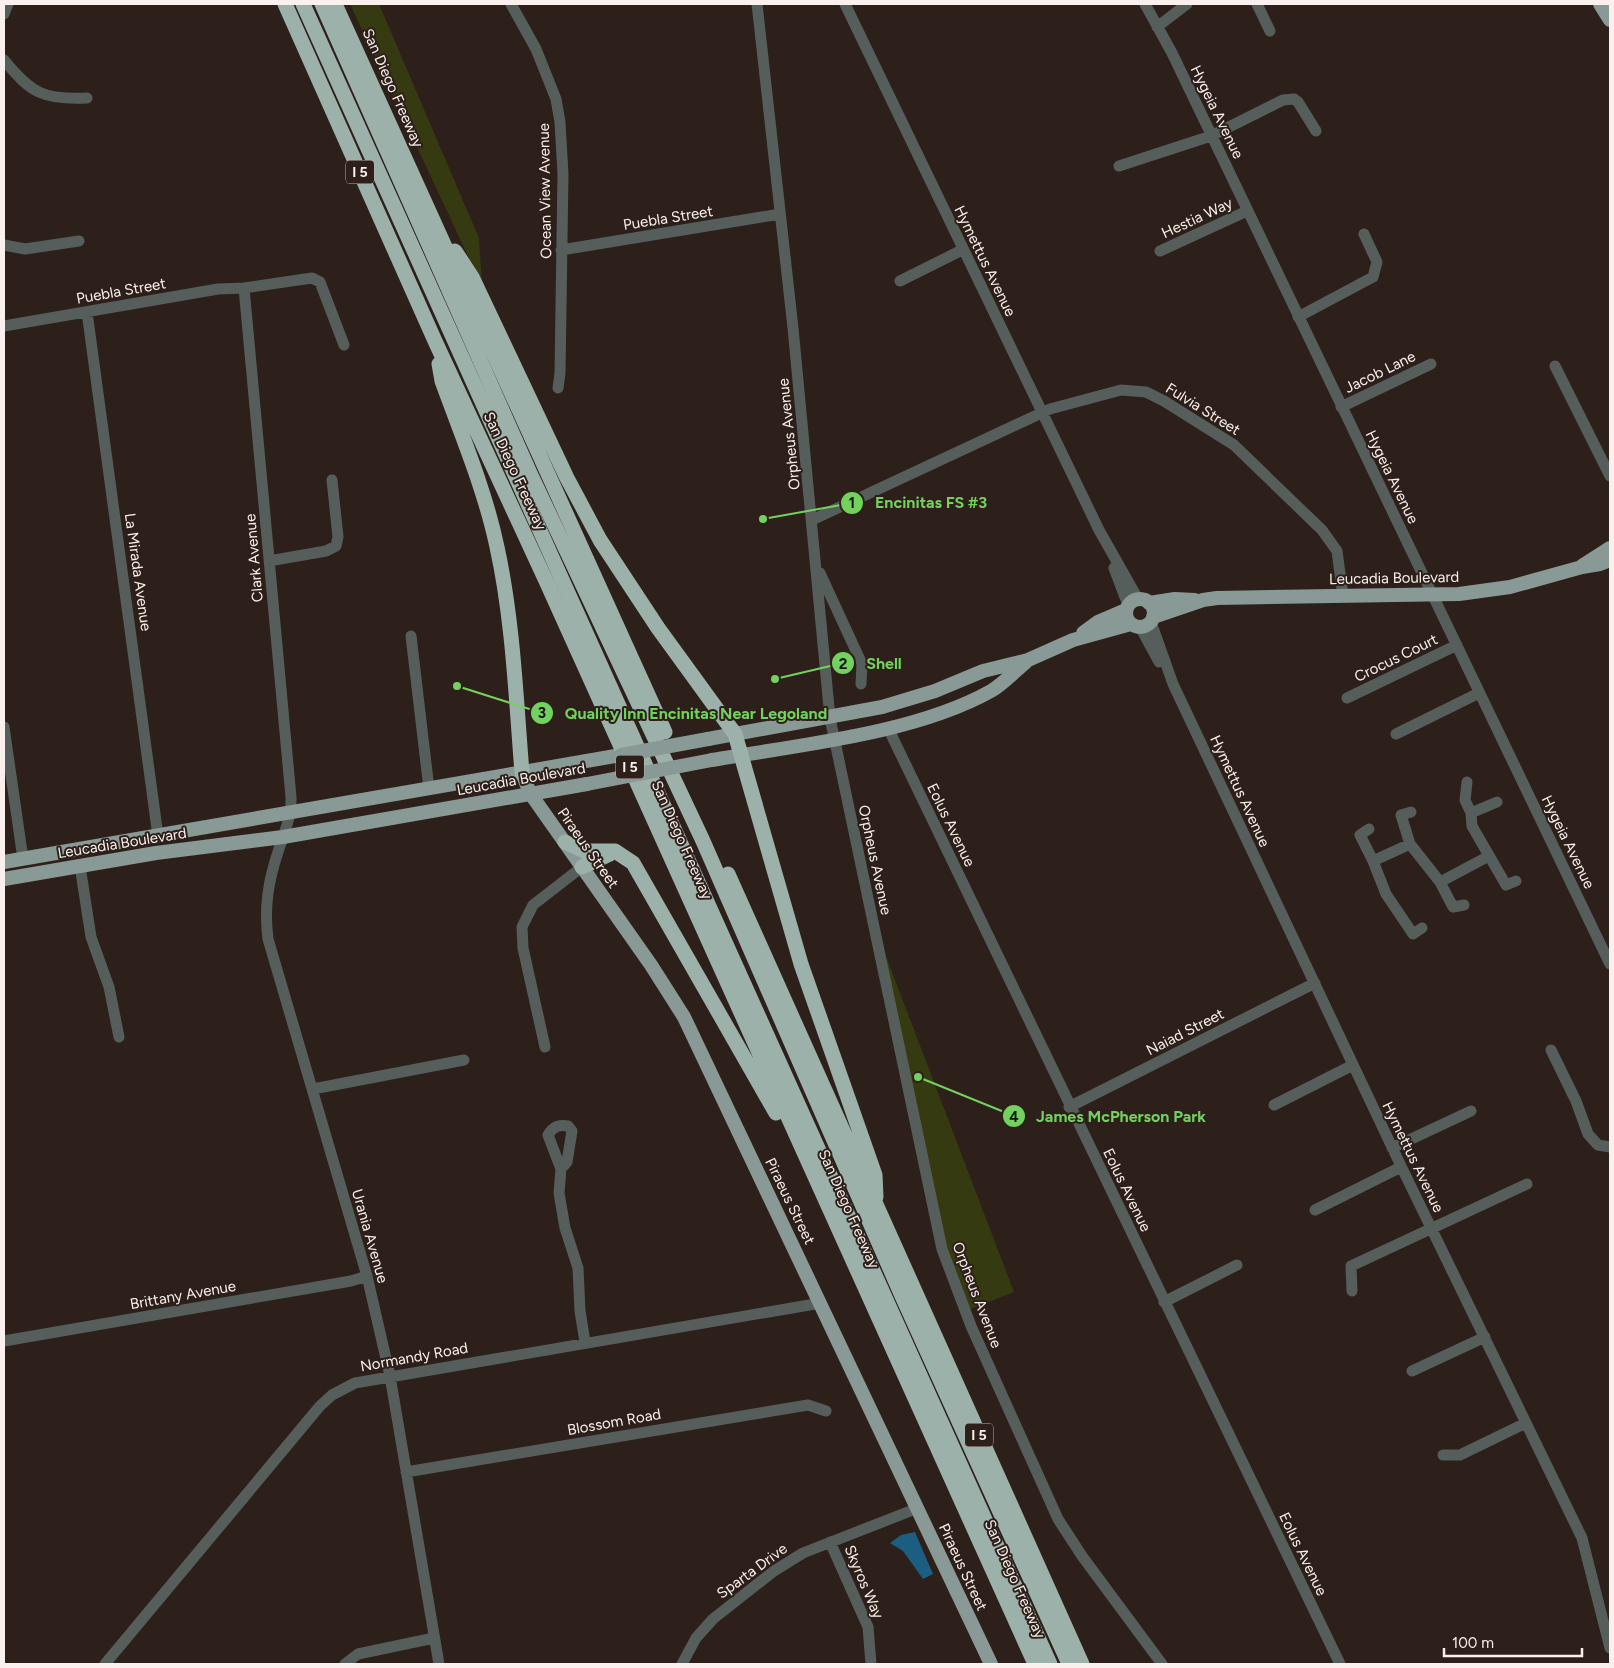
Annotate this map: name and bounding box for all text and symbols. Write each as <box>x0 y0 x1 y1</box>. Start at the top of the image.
street label: San Diego Freeway <box>359 26 427 150</box>
street label: Hygeia Avenue <box>1187 62 1247 162</box>
street label: Ocean View Avenue <box>535 123 555 259</box>
road number: I 5 <box>346 160 374 183</box>
street label: Hestia Way <box>1159 194 1235 242</box>
street label: Puebla Street <box>622 202 714 234</box>
street label: Hymettus Avenue <box>950 203 1020 319</box>
street label: Puebla Street <box>75 274 168 308</box>
street label: Jacob Lane <box>1342 347 1418 397</box>
street label: Orpheus Avenue <box>774 377 804 491</box>
street label: Fulvia Street <box>1162 379 1244 439</box>
street label: San Diego Freeway <box>480 409 550 533</box>
street label: Hygeia Avenue <box>1362 427 1422 527</box>
callout: Encinitas FS #3 <box>840 487 997 518</box>
text: Encinitas FS #3 <box>875 493 987 512</box>
text: 1 <box>849 494 855 512</box>
street label: La Mirada Avenue <box>121 512 155 632</box>
street label: Clark Avenue <box>241 513 267 603</box>
street label: Leucadia Boulevard <box>1329 568 1459 588</box>
street label: Crocus Court <box>1351 630 1441 686</box>
callout: Shell <box>831 648 911 679</box>
text: Shell <box>866 654 902 673</box>
text: 2 <box>839 655 848 673</box>
callout: Quality Inn Encinitas Near Legoland <box>530 698 837 729</box>
text: 3 <box>538 704 546 722</box>
text: Quality Inn Encinitas Near Legoland <box>565 704 827 723</box>
street label: Hymettus Avenue <box>1206 732 1274 850</box>
road number: I 5 <box>616 756 644 779</box>
street label: Leucadia Boulevard <box>455 759 587 799</box>
street label: San Diego Freeway <box>648 778 716 902</box>
street label: Eolus Avenue <box>923 780 979 870</box>
street label: Hygeia Avenue <box>1538 792 1598 892</box>
street label: Orpheus Avenue <box>855 803 895 917</box>
street label: Piraeus Street <box>554 804 623 892</box>
street label: Leucadia Boulevard <box>56 824 188 862</box>
street label: Naiad Street <box>1143 1005 1227 1059</box>
street label: Hymettus Avenue <box>1378 1099 1448 1215</box>
callout: James McPherson Park <box>1001 1101 1216 1132</box>
text: James McPherson Park <box>1036 1107 1206 1126</box>
text: 4 <box>1009 1108 1019 1126</box>
street label: Eolus Avenue <box>1099 1145 1155 1235</box>
street label: San Diego Freeway <box>815 1147 883 1271</box>
street label: Piraeus Street <box>761 1155 819 1248</box>
street label: Urania Avenue <box>348 1187 392 1285</box>
street label: Orpheus Avenue <box>949 1240 1005 1350</box>
street label: Brittany Avenue <box>129 1277 237 1313</box>
street label: Normandy Road <box>359 1339 469 1375</box>
street label: Blossom Road <box>566 1405 662 1439</box>
road number: I 5 <box>965 1424 993 1446</box>
street label: Eolus Avenue <box>1275 1509 1331 1599</box>
street label: San Diego Freeway <box>981 1517 1049 1641</box>
street label: Piraeus Street <box>935 1521 991 1614</box>
street label: Sparta Drive <box>713 1539 791 1603</box>
street label: Skyros Way <box>840 1543 888 1622</box>
scale bar <box>1444 1626 1582 1658</box>
text: 100 m <box>1452 1634 1494 1652</box>

